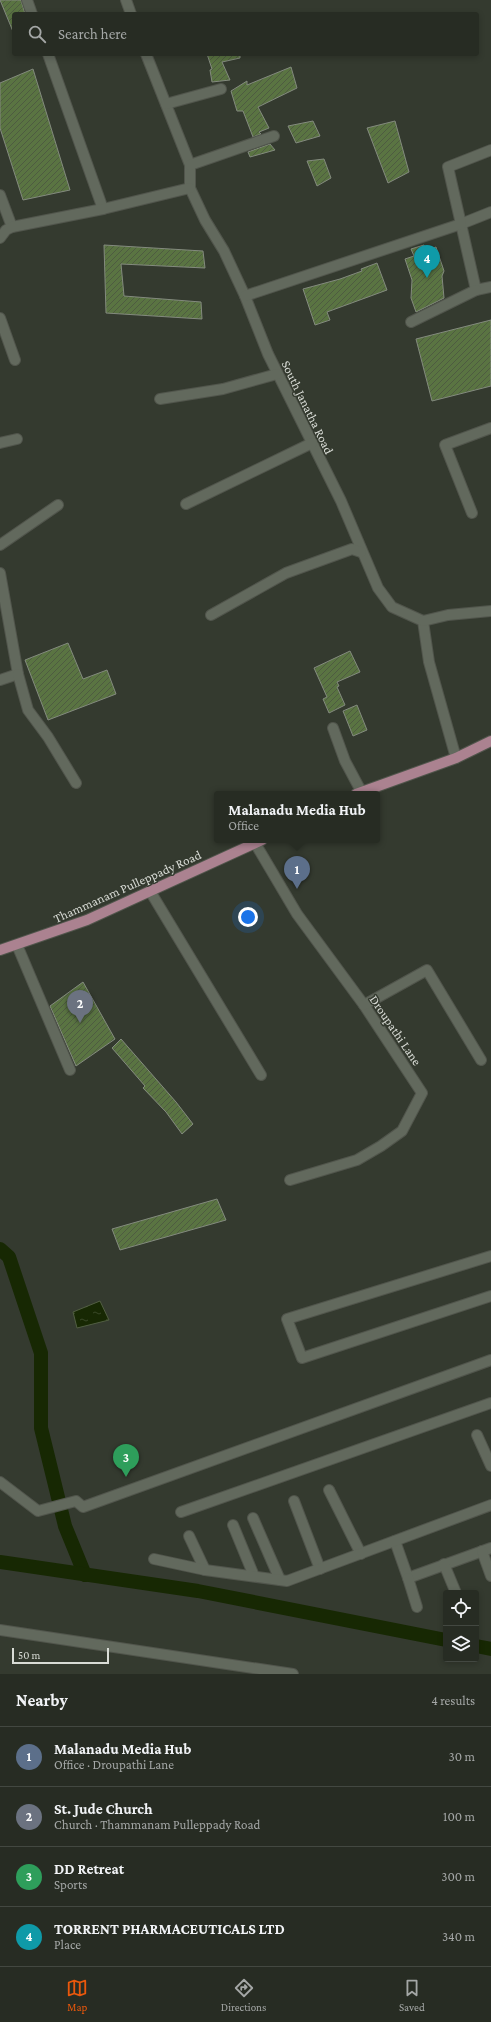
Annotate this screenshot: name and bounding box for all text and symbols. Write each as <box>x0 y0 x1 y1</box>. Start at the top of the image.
search box <box>12 12 479 56</box>
icon: search <box>26 23 48 45</box>
text: Search here <box>58 26 127 42</box>
pin: 4 <box>414 245 440 278</box>
street label: South Janatha Road <box>278 358 337 457</box>
popup <box>214 791 380 843</box>
text: Malanadu Media Hub <box>228 802 366 818</box>
text: Office <box>228 818 259 833</box>
street label: Thammanam Pulleppady Road <box>51 847 204 926</box>
pin: 1 <box>284 856 310 889</box>
your location <box>238 907 258 927</box>
pin: 2 <box>67 990 93 1023</box>
street label: Droupathi Lane <box>367 992 425 1068</box>
pin: 3 <box>113 1444 139 1477</box>
map controls <box>443 1590 479 1662</box>
button: locate <box>443 1590 479 1626</box>
button: layers <box>443 1626 479 1662</box>
scale bar <box>12 1646 109 1665</box>
text: 50 m <box>18 1649 40 1661</box>
text: Nearby <box>16 1691 68 1710</box>
text: 4 results <box>431 1693 475 1708</box>
text: Malanadu Media Hub <box>54 1741 191 1757</box>
text: 1 <box>27 1749 31 1764</box>
text: 30 m <box>449 1749 475 1764</box>
text: Office · Droupathi Lane <box>54 1757 174 1772</box>
text: St. Jude Church <box>54 1801 153 1817</box>
text: 2 <box>26 1809 32 1824</box>
text: 100 m <box>443 1809 475 1824</box>
text: Church · Thammanam Pulleppady Road <box>54 1817 260 1832</box>
text: DD Retreat <box>54 1861 124 1877</box>
text: 3 <box>26 1869 32 1884</box>
text: 300 m <box>441 1869 475 1884</box>
text: Sports <box>54 1877 87 1892</box>
text: TORRENT PHARMACEUTICALS LTD <box>54 1921 285 1937</box>
text: 4 <box>25 1929 33 1944</box>
text: 340 m <box>442 1929 475 1944</box>
text: Place <box>54 1937 81 1952</box>
tab: Map <box>66 1977 88 2013</box>
tab: Directions <box>221 1977 266 2013</box>
tab: Saved <box>399 1977 425 2013</box>

